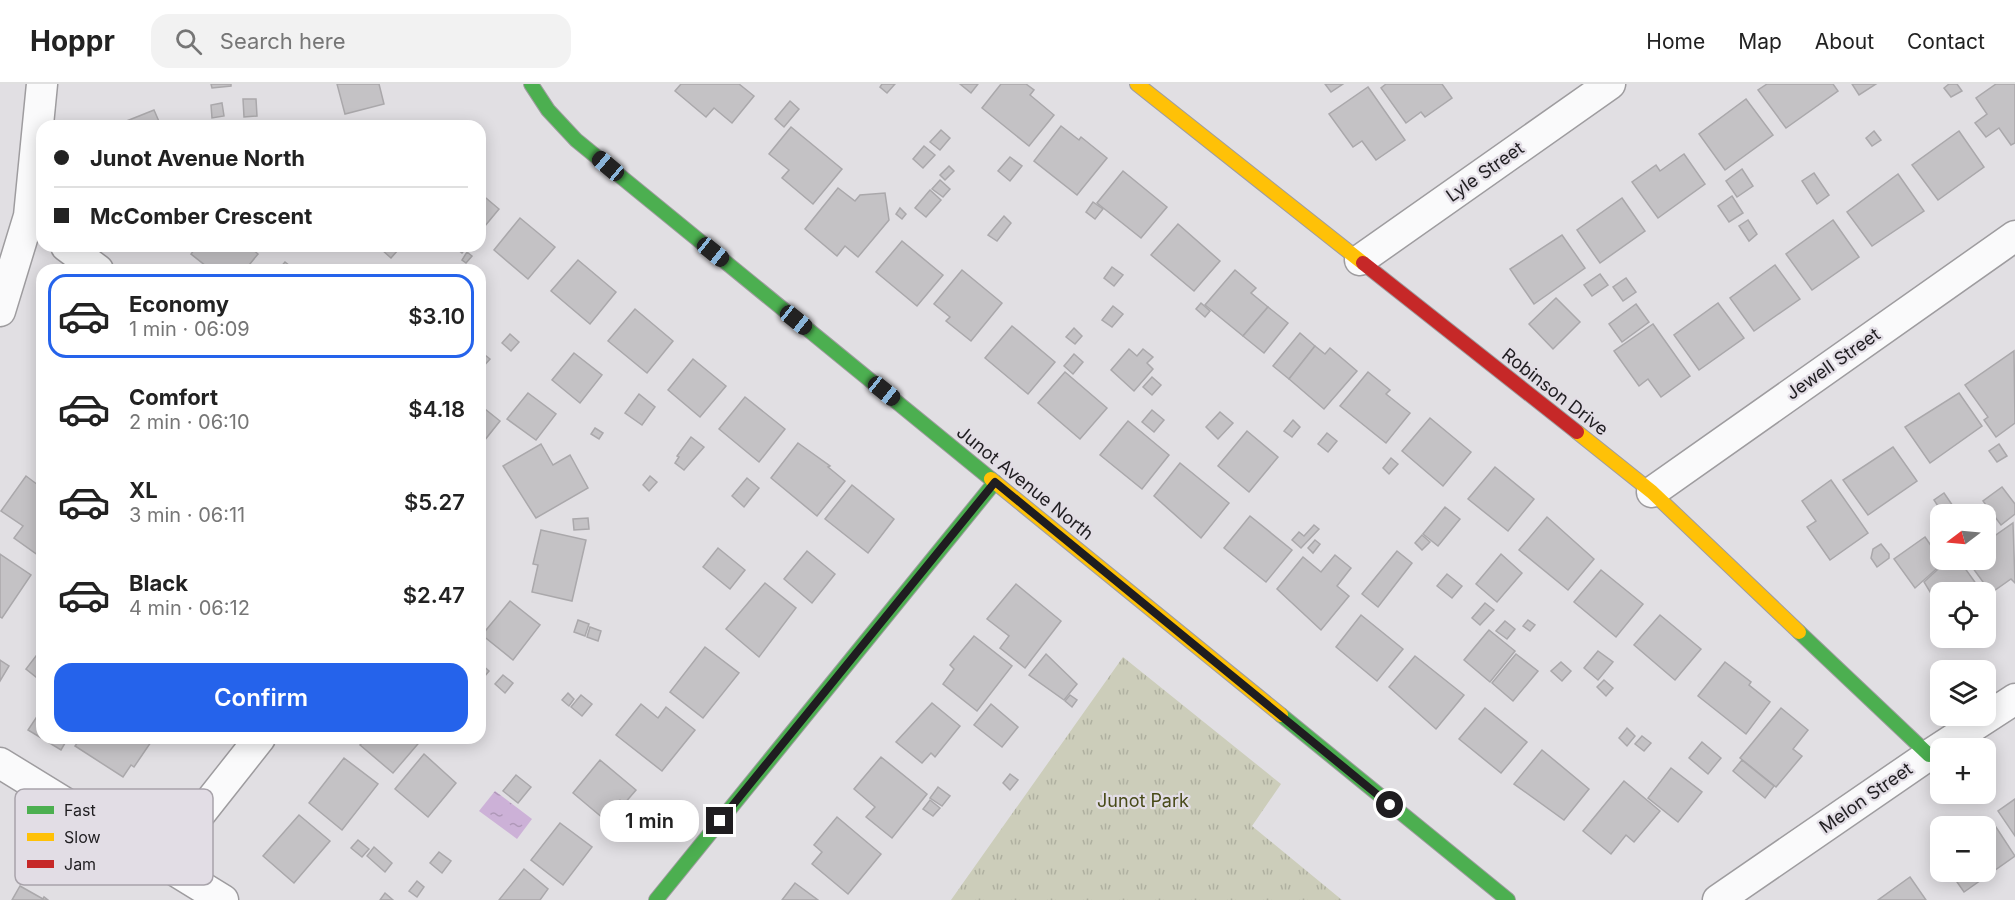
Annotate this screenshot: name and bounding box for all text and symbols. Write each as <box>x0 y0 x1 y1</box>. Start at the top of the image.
search box <box>151 14 571 68</box>
text: Hoppr <box>30 24 115 58</box>
icon: search <box>172 25 205 58</box>
text: Search here <box>220 28 346 54</box>
text: Home <box>1646 29 1705 54</box>
text: Map <box>1738 29 1782 54</box>
text: About <box>1815 29 1874 54</box>
text: Contact <box>1907 29 1985 54</box>
street label: Lyle Street <box>1442 137 1528 206</box>
text: Junot Avenue North <box>90 145 305 171</box>
car <box>588 148 628 184</box>
text: McComber Crescent <box>90 203 312 229</box>
car <box>693 234 733 270</box>
icon: car <box>57 289 111 343</box>
text: Economy <box>129 291 229 317</box>
car <box>776 302 816 338</box>
text: $3.10 <box>408 303 465 329</box>
text: 1 min · 06:09 <box>129 317 250 341</box>
street label: Jewell Street <box>1782 323 1884 404</box>
street label: Robinson Drive <box>1498 344 1613 440</box>
car <box>864 373 904 409</box>
icon: car <box>57 382 111 436</box>
text: Comfort <box>129 384 218 410</box>
text: $4.18 <box>408 396 465 422</box>
text: 2 min · 06:10 <box>129 410 250 434</box>
street label: Junot Avenue North <box>953 421 1098 544</box>
icon: car <box>57 475 111 529</box>
text: XL <box>129 477 158 503</box>
text: $5.27 <box>404 489 465 515</box>
text: 3 min · 06:11 <box>129 503 245 527</box>
north arrow <box>1930 504 1996 570</box>
map controls <box>1930 504 1996 882</box>
icon: car <box>57 568 111 622</box>
text: Black <box>129 570 188 596</box>
text: $2.47 <box>403 582 465 608</box>
button: locate <box>1930 582 1996 648</box>
text: 4 min · 06:12 <box>129 596 250 620</box>
button: layers <box>1930 660 1996 726</box>
button: Confirm <box>54 663 468 732</box>
button: + <box>1930 738 1996 804</box>
street label: Melon Street <box>1815 758 1916 837</box>
legend <box>15 789 213 885</box>
park label: Junot Park <box>1097 790 1189 811</box>
route start <box>1376 791 1403 818</box>
text: Fast <box>64 800 96 820</box>
callout: 1 min <box>600 800 699 842</box>
route end <box>706 807 733 834</box>
text: 1 min <box>625 809 674 833</box>
button: − <box>1930 816 1996 882</box>
text: Slow <box>64 827 101 847</box>
text: Jam <box>64 854 96 874</box>

